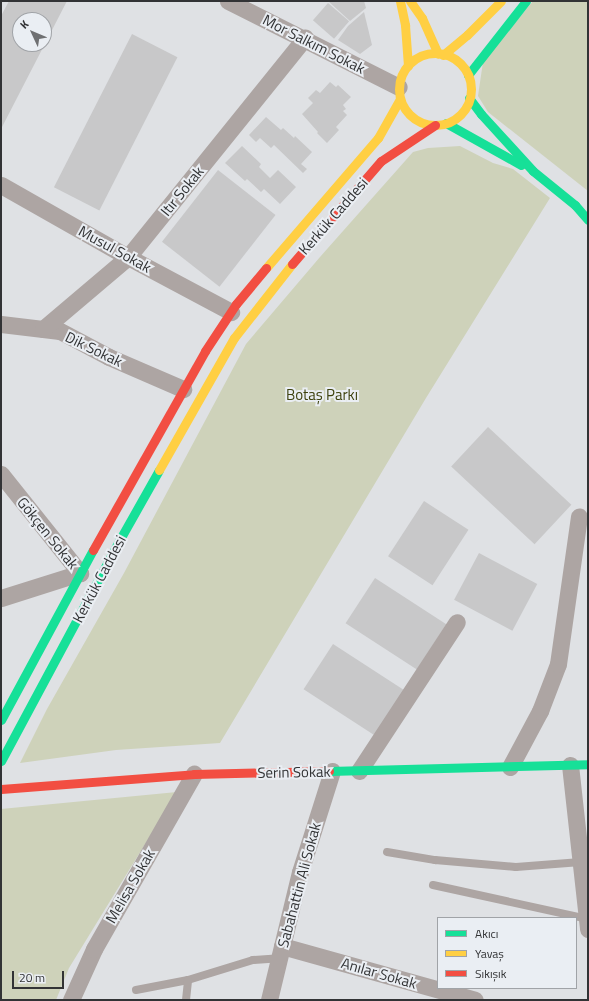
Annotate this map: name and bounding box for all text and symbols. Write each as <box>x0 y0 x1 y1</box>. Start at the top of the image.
street label: Mor Salkım Sokak <box>260 11 368 77</box>
north arrow <box>12 12 52 52</box>
text: K <box>16 16 32 32</box>
street label: Itır Sokak <box>157 163 207 219</box>
street label: Kerkük Caddesi <box>295 174 371 258</box>
street label: Musul Sokak <box>76 222 154 276</box>
street label: Dik Sokak <box>62 327 126 371</box>
park label: Botaş Parkı <box>286 386 358 404</box>
street label: Gökçen Sokak <box>13 493 83 573</box>
street label: Kerkük Caddesi <box>68 532 130 626</box>
street label: Serin Sokak <box>257 762 331 782</box>
street label: Sabahattin Ali Sokak <box>274 821 324 949</box>
street label: Melisa Sokak <box>102 846 158 926</box>
legend <box>437 917 577 989</box>
text: Akıcı <box>475 924 498 943</box>
text: Yavaş <box>475 944 504 963</box>
street label: Anılar Sokak <box>339 954 419 992</box>
scale bar <box>14 963 66 989</box>
text: Sıkışık <box>475 964 506 983</box>
text: 20 m <box>19 968 45 987</box>

